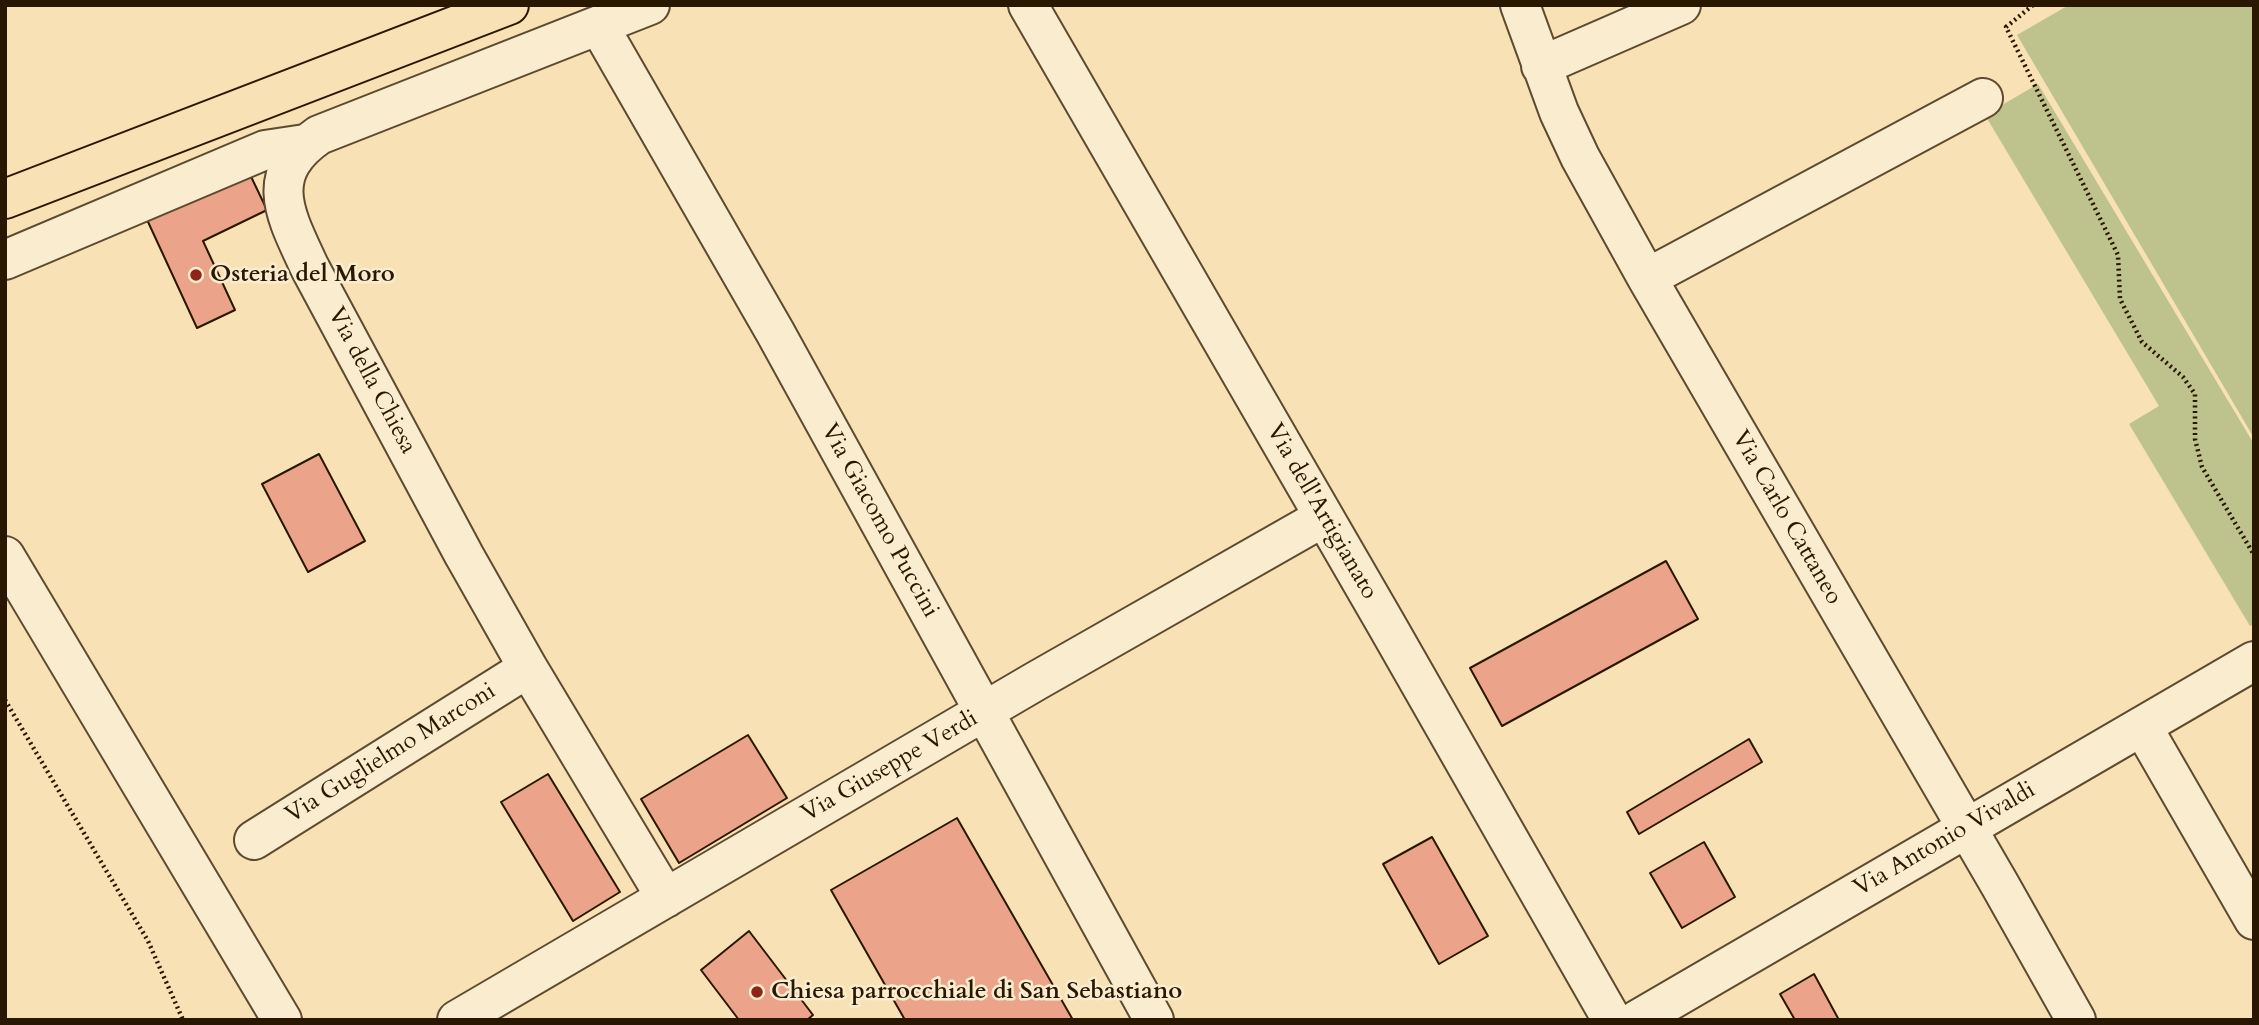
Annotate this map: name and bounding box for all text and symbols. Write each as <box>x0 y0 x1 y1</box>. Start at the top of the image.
place label: Osteria del Moro <box>210 261 395 289</box>
marker: Osteria del Moro <box>188 267 204 283</box>
street label: Via della Chiesa <box>320 303 422 459</box>
street label: Via Giacomo Puccini <box>814 419 944 623</box>
street label: Via dell'Artigianato <box>1259 419 1383 605</box>
street label: Via Carlo Cattaneo <box>1725 426 1847 610</box>
street label: Via Guglielmo Marconi <box>281 678 501 830</box>
street label: Via Giuseppe Verdi <box>797 705 983 829</box>
street label: Via Antonio Vivaldi <box>1849 776 2041 904</box>
place label: Chiesa parrocchiale di San Sebastiano <box>771 978 1182 1006</box>
marker: Chiesa parrocchiale di San Sebastiano <box>749 984 765 1000</box>

